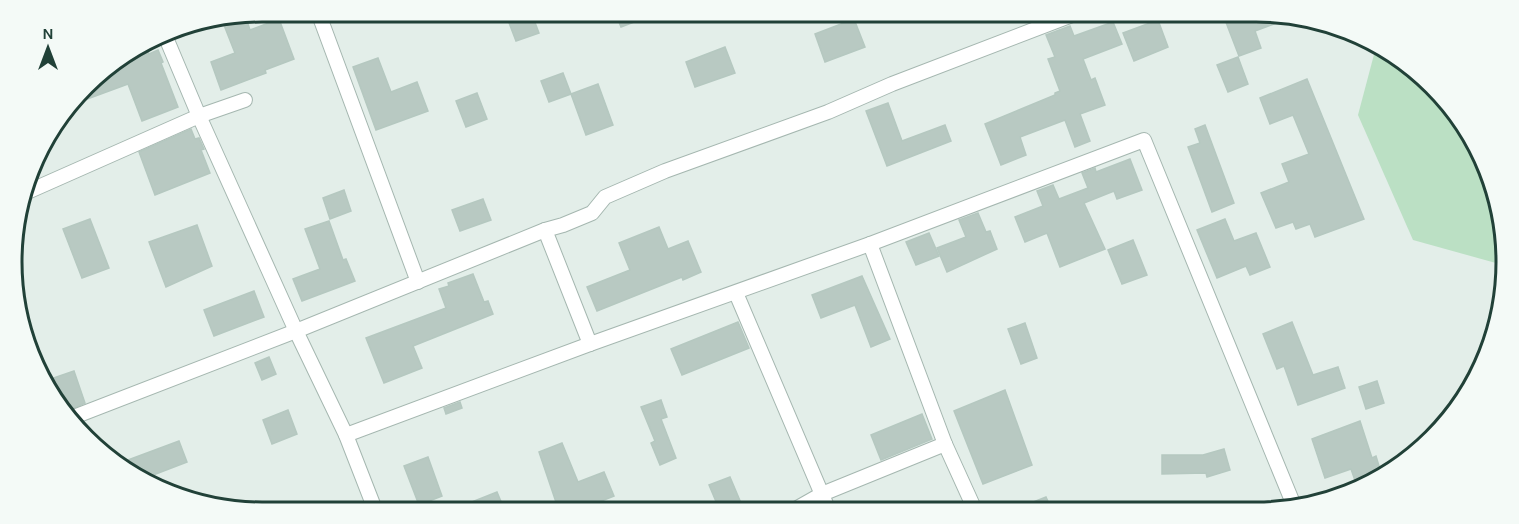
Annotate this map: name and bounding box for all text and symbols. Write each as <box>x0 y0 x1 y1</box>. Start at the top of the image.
north arrow <box>18 18 78 78</box>
text: N <box>42 24 54 43</box>

